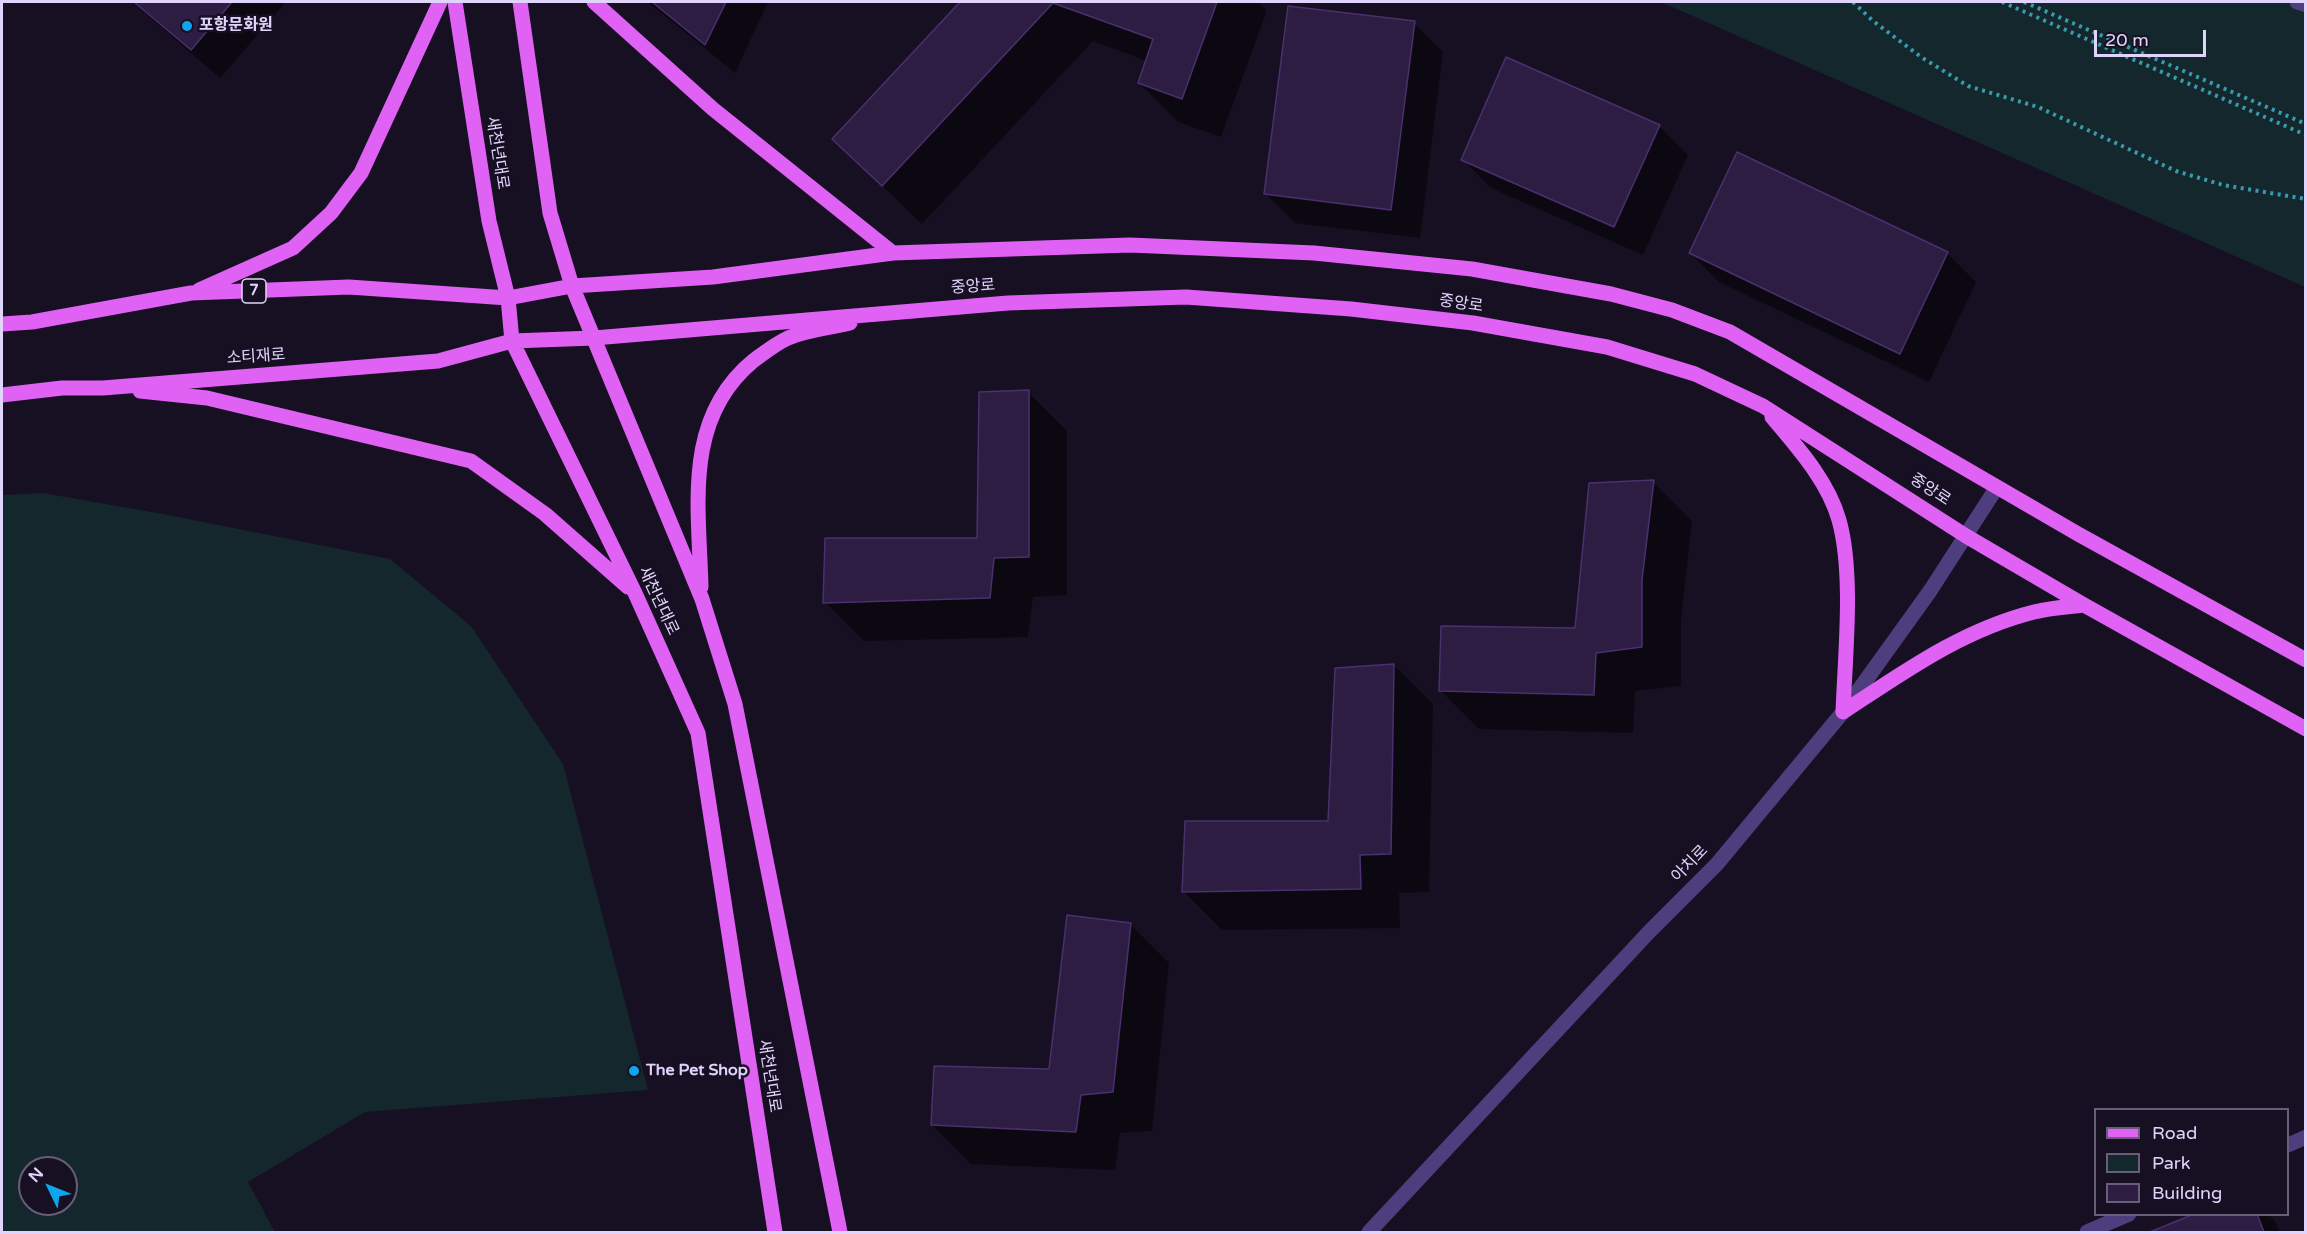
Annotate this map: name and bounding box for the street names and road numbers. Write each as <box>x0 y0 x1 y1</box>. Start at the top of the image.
street label: 새천년대로 <box>482 115 512 191</box>
street label: 중앙로 <box>950 276 996 298</box>
road number: 7 <box>242 279 266 303</box>
street label: 중앙로 <box>1438 291 1484 317</box>
street label: 소티재로 <box>226 345 286 369</box>
street label: 중앙로 <box>1906 470 1954 510</box>
street label: 새천년대로 <box>634 564 682 638</box>
street label: 아치로 <box>1668 841 1712 887</box>
street label: 새천년대로 <box>754 1038 784 1114</box>

